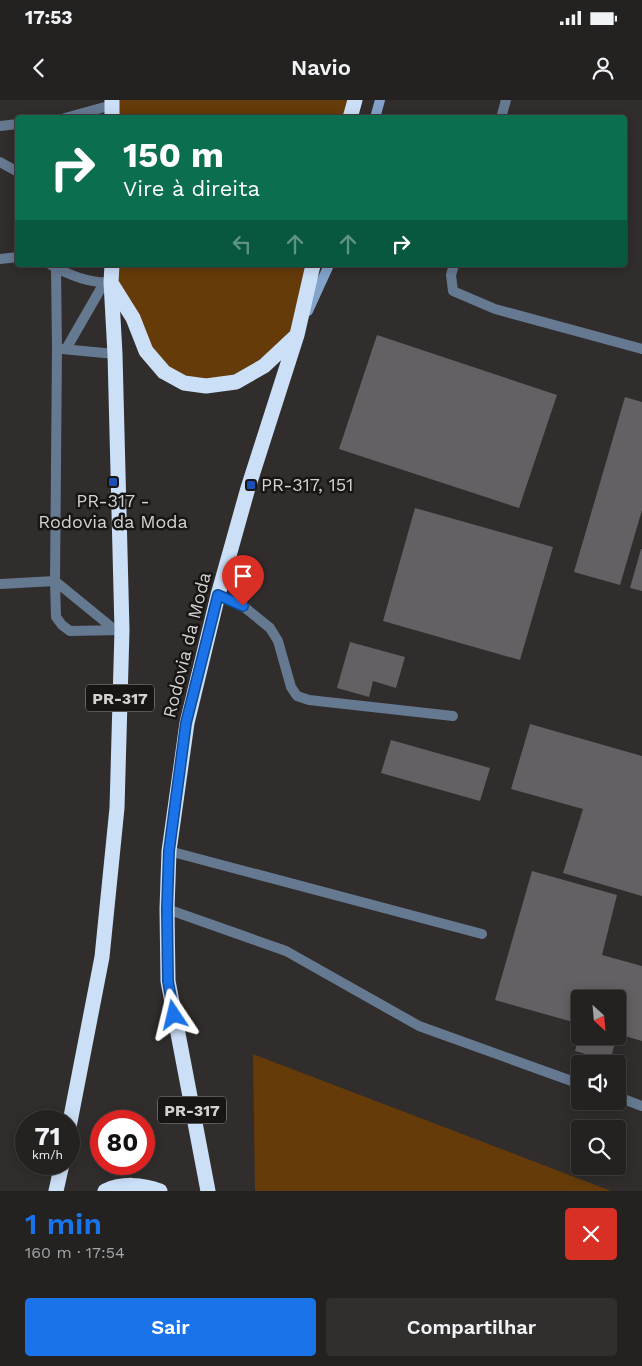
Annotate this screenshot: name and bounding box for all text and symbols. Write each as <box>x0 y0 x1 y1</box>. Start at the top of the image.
text: 17:53 <box>25 6 72 29</box>
icon: back <box>25 54 53 82</box>
icon: person <box>589 54 617 82</box>
text: Navio <box>291 55 351 80</box>
text: 150 m <box>123 134 224 176</box>
icon: right <box>40 135 105 200</box>
text: Vire à direita <box>123 176 260 201</box>
icon: left <box>228 230 256 258</box>
icon: ahead <box>281 230 309 258</box>
icon: ahead <box>334 230 362 258</box>
icon: right <box>387 230 415 258</box>
place label: PR-317, 151 <box>261 474 353 495</box>
marker: PR-317 - Rodovia da Moda <box>107 476 119 488</box>
marker: PR-317, 151 <box>245 479 257 491</box>
place label: PR-317 - Rodovia da Moda <box>38 490 188 532</box>
pin <box>222 555 264 606</box>
icon: arrive <box>229 562 257 590</box>
street label: Rodovia da Moda <box>158 570 215 720</box>
road number: PR-317 <box>86 684 154 712</box>
position arrow <box>147 988 199 1040</box>
north arrow <box>571 990 626 1045</box>
map controls <box>571 990 626 1175</box>
button: sound <box>571 1055 626 1110</box>
road number: PR-317 <box>158 1096 226 1124</box>
speed limit sign: 80 <box>90 1110 155 1175</box>
button: search <box>571 1120 626 1175</box>
text: 71 <box>35 1122 60 1151</box>
text: km/h <box>32 1148 63 1162</box>
text: 1 min <box>25 1206 102 1241</box>
button: close <box>565 1208 617 1260</box>
text: 160 m · 17:54 <box>25 1243 125 1262</box>
button: Sair <box>25 1298 316 1356</box>
button: Compartilhar <box>326 1298 617 1356</box>

